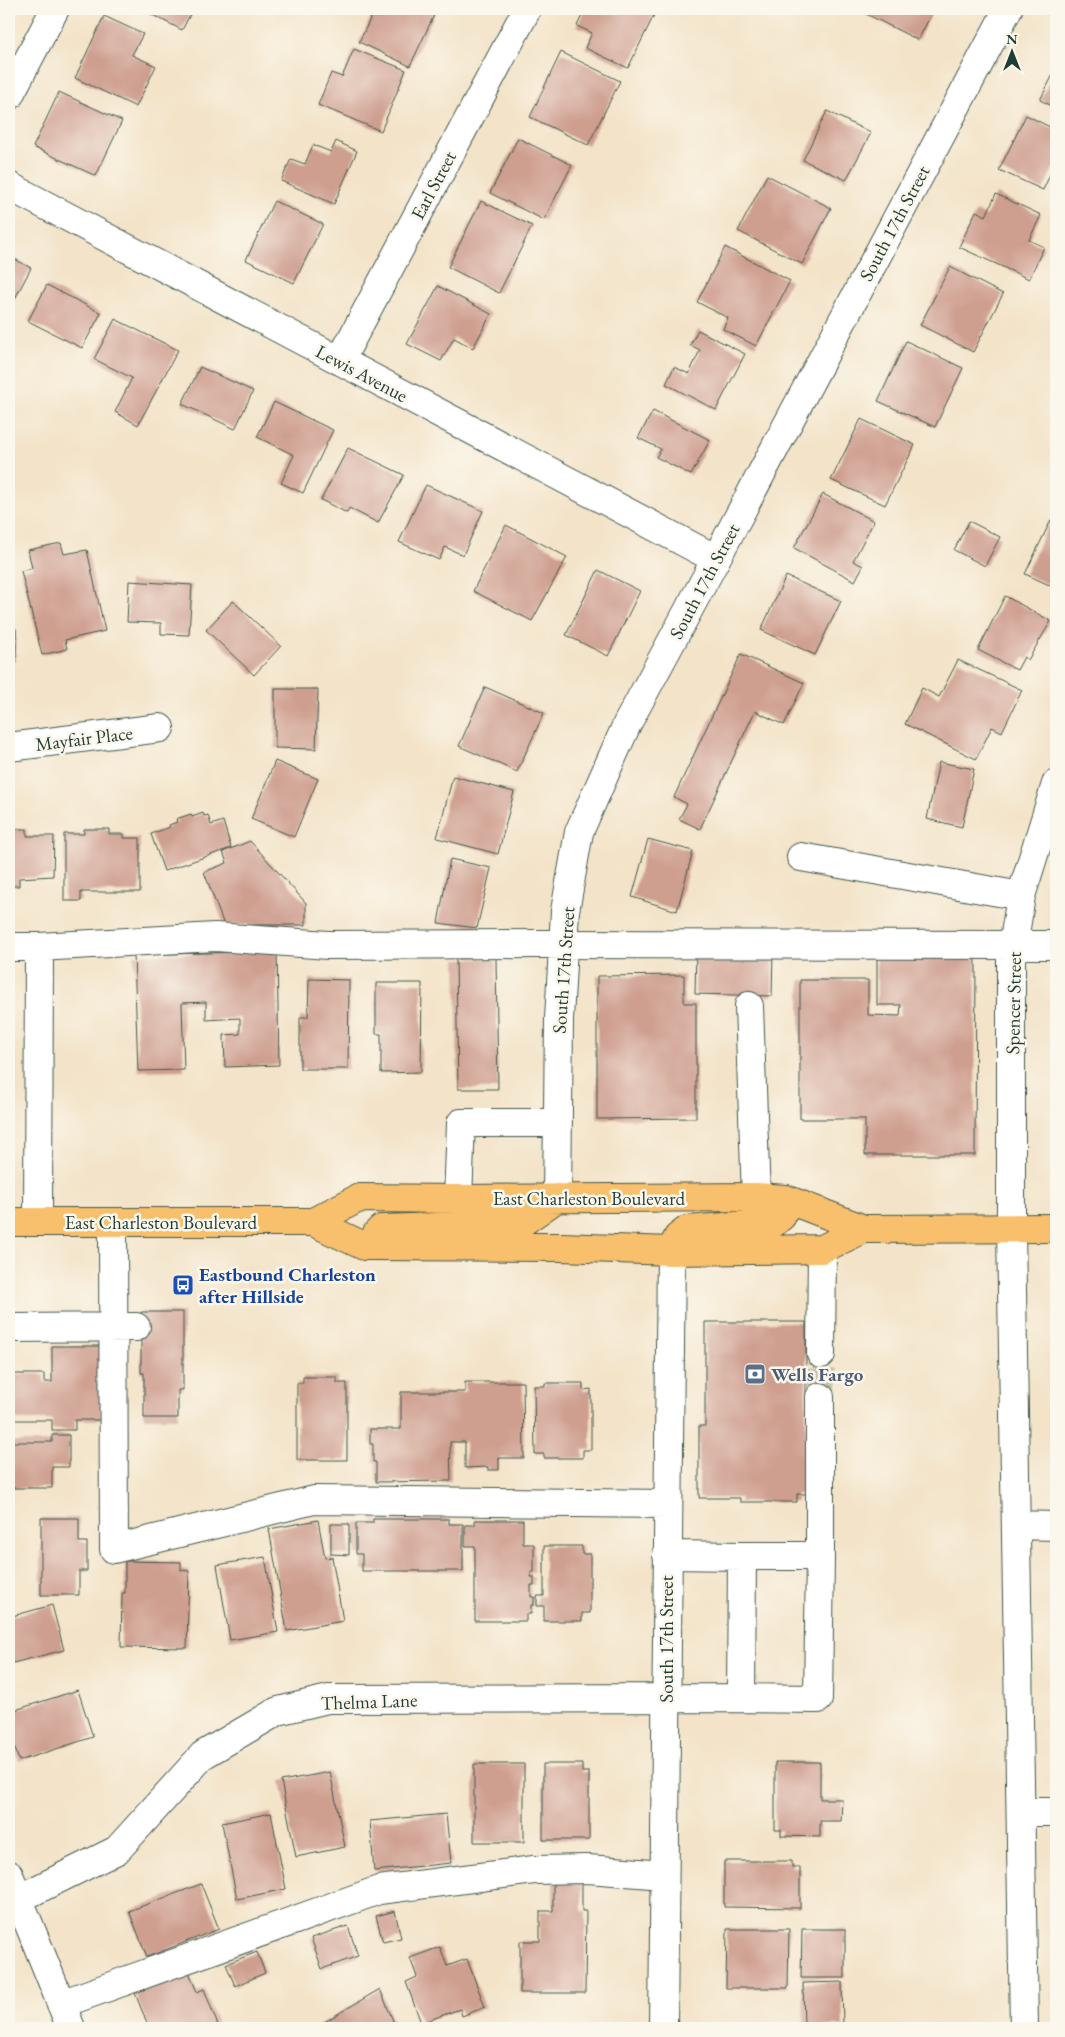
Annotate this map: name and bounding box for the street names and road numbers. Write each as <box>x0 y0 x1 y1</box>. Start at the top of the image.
street label: Earl Street <box>405 147 462 224</box>
street label: South 17th Street <box>854 161 935 285</box>
street label: Lewis Avenue <box>311 339 412 408</box>
street label: South 17th Street <box>664 519 745 643</box>
street label: Mayfair Place <box>34 720 134 757</box>
street label: South 17th Street <box>547 906 580 1034</box>
street label: Spencer Street <box>1000 951 1027 1055</box>
street label: East Charleston Boulevard <box>493 1186 686 1211</box>
street label: East Charleston Boulevard <box>65 1210 258 1235</box>
street label: South 17th Street <box>654 1575 679 1703</box>
street label: Thelma Lane <box>320 1687 418 1716</box>

